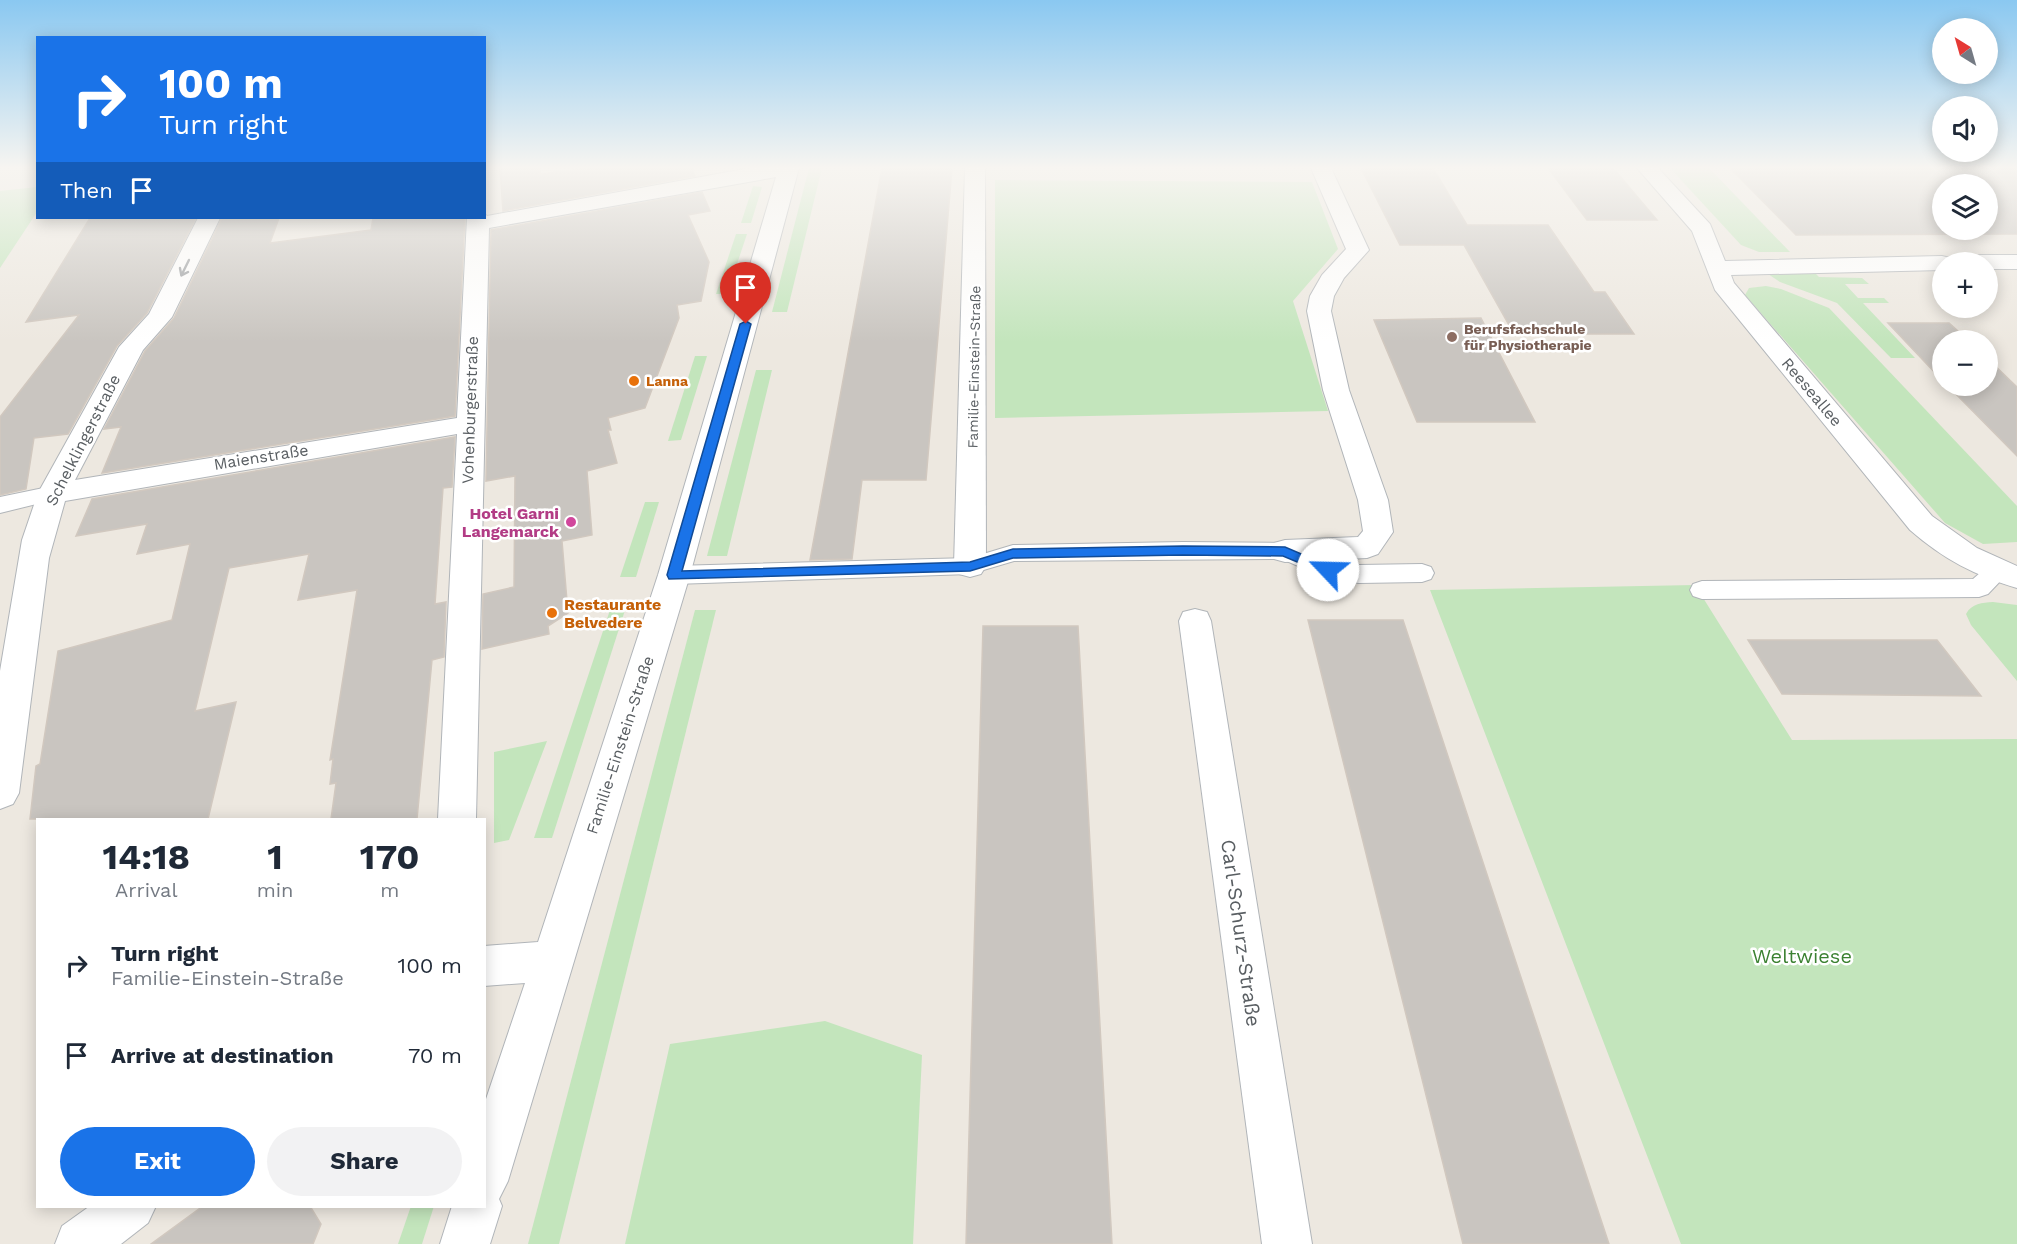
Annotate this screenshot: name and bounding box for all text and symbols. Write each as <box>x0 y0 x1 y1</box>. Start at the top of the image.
north arrow <box>1932 18 1998 84</box>
map controls <box>1932 18 1998 396</box>
text: 100 m <box>159 59 283 108</box>
icon: right <box>60 60 138 138</box>
button: sound <box>1932 96 1998 162</box>
text: Turn right <box>159 109 288 141</box>
icon: arrive <box>125 174 158 207</box>
button: layers <box>1932 174 1998 240</box>
text: Then <box>60 178 113 203</box>
button: + <box>1932 252 1998 318</box>
one-way arrow <box>179 258 191 276</box>
pin <box>720 262 771 324</box>
icon: arrive <box>729 271 762 304</box>
street label: Familie-Einstein-Straße <box>965 285 983 449</box>
place label: Berufsfachschule für Physiotherapie <box>1464 321 1592 353</box>
marker: Berufsfachschule für Physiotherapie <box>1445 330 1459 344</box>
button: − <box>1932 330 1998 396</box>
street label: Vohenburgerstraße <box>458 336 482 484</box>
street label: Reeseallee <box>1778 354 1846 430</box>
street label: Schelklingerstraße <box>42 371 124 509</box>
place label: Lanna <box>646 373 689 389</box>
marker: Lanna <box>627 374 641 388</box>
street label: Maienstraße <box>212 440 310 474</box>
place label: Hotel Garni Langemarck <box>462 504 559 541</box>
marker: Hotel Garni Langemarck <box>564 515 578 529</box>
position arrow <box>1296 538 1360 602</box>
place label: Restaurante Belvedere <box>564 595 661 632</box>
marker: Restaurante Belvedere <box>545 606 559 620</box>
street label: Familie-Einstein-Straße <box>582 654 658 836</box>
text: 14:18 <box>102 836 190 878</box>
text: 1 <box>267 836 283 878</box>
text: 170 <box>360 836 420 878</box>
street label: Carl-Schurz-Straße <box>1216 838 1266 1028</box>
text: Arrival <box>115 878 178 902</box>
text: min <box>257 878 293 902</box>
text: m <box>380 878 399 902</box>
text: Turn right <box>111 941 218 966</box>
park label: Weltwiese <box>1752 944 1852 968</box>
icon: right <box>60 949 93 982</box>
text: 100 m <box>398 953 462 978</box>
text: Familie-Einstein-Straße <box>111 966 344 990</box>
icon: arrive <box>60 1039 93 1072</box>
text: Arrive at destination <box>111 1043 334 1068</box>
text: 70 m <box>408 1043 462 1068</box>
button: Exit <box>60 1127 255 1196</box>
button: Share <box>267 1127 462 1196</box>

